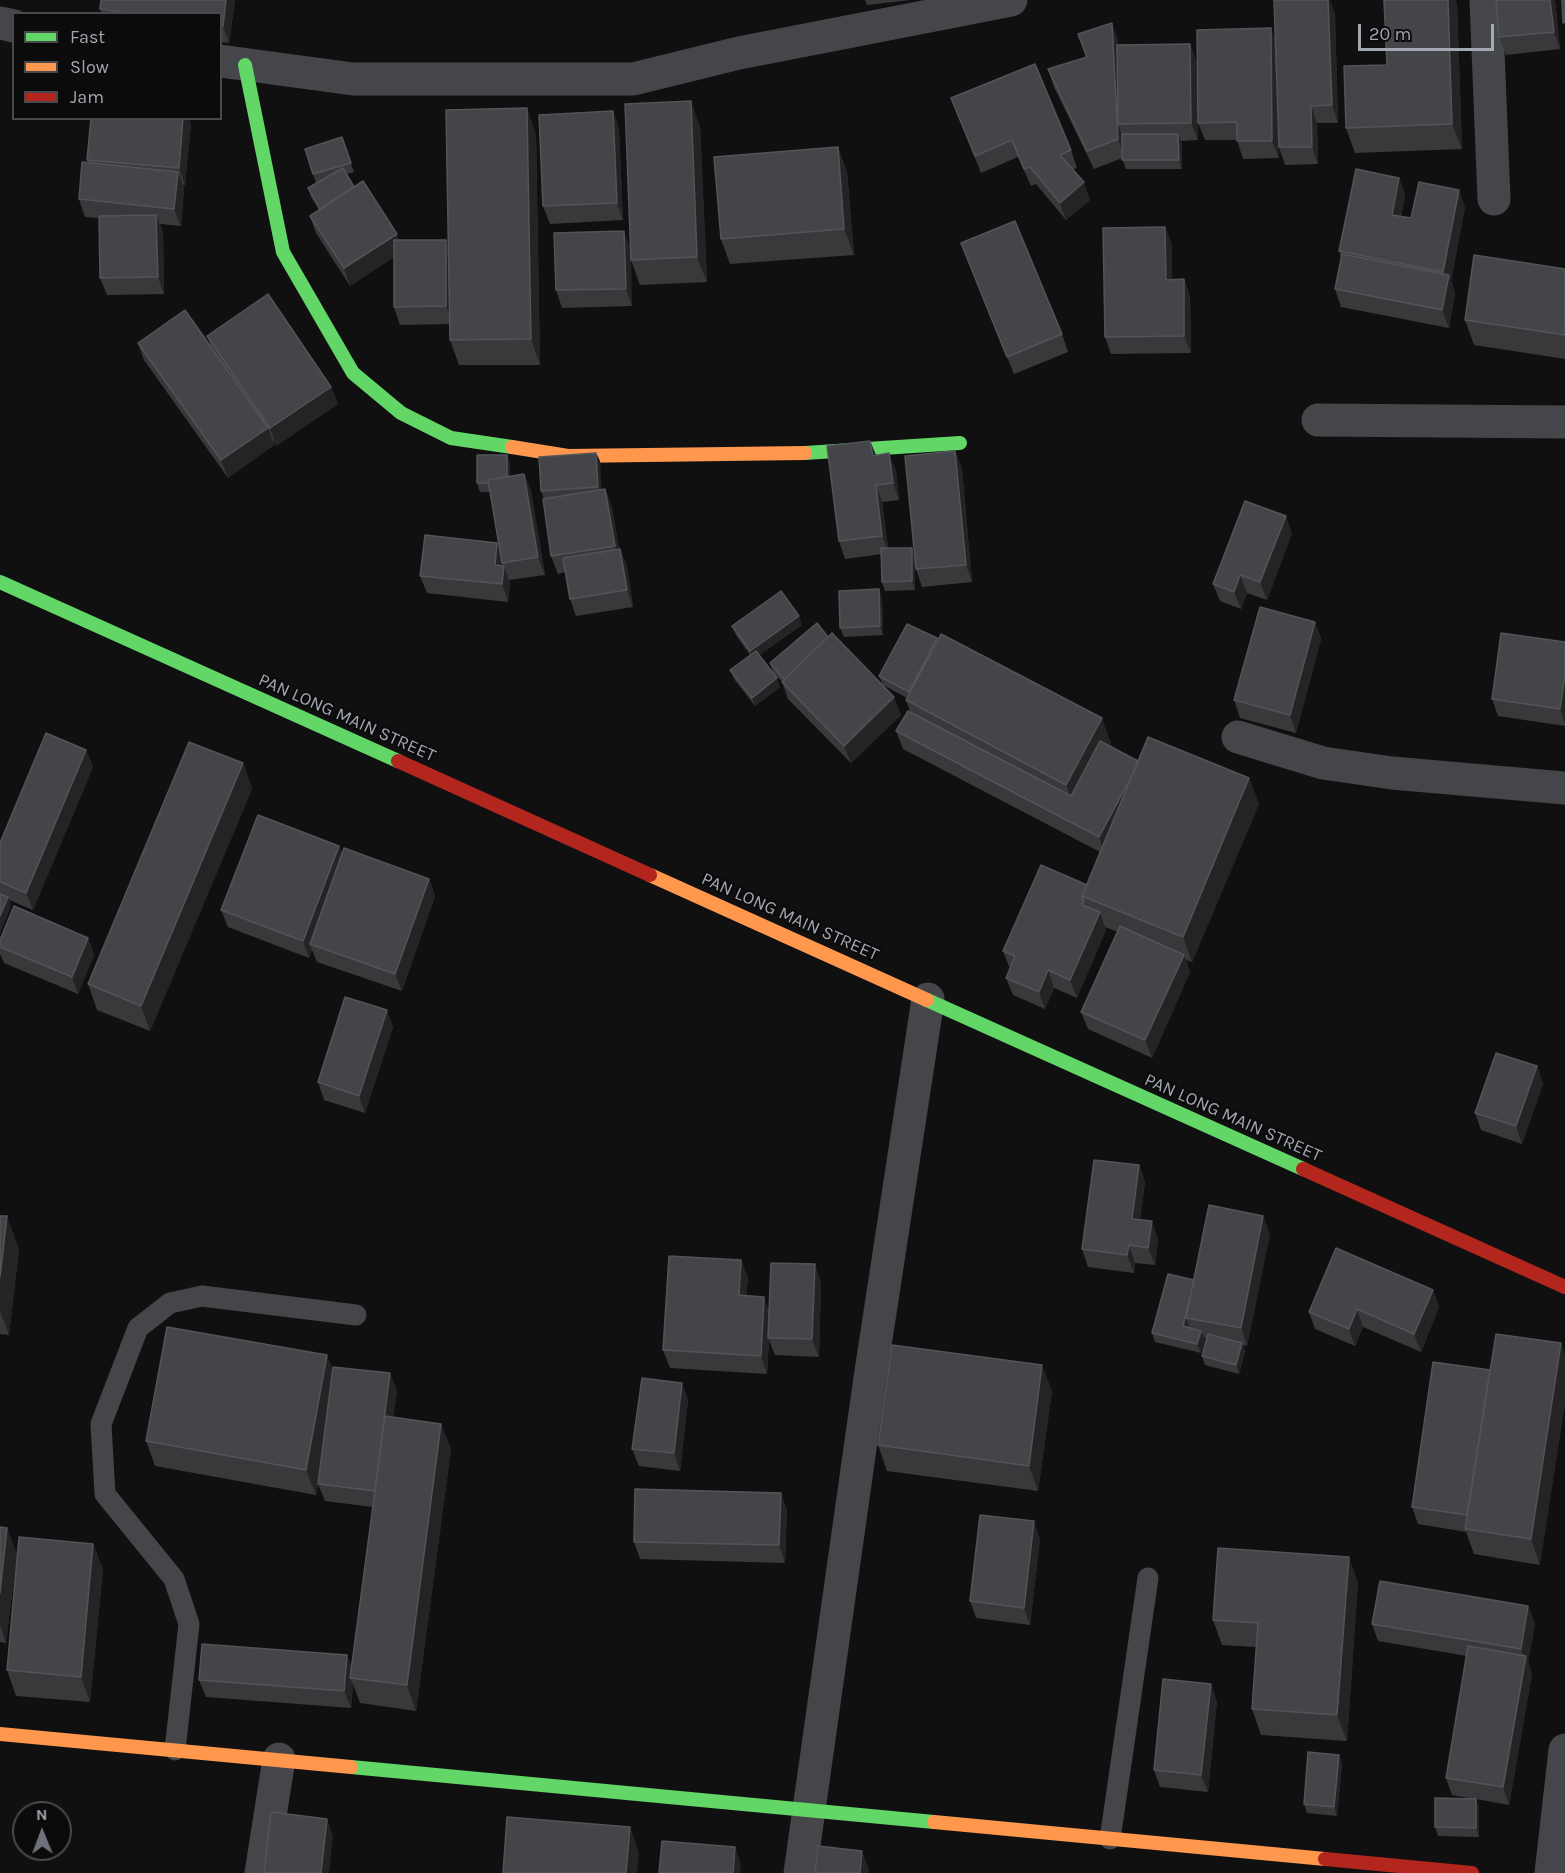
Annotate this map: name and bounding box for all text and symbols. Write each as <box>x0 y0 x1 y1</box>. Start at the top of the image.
legend <box>12 12 222 120</box>
scale bar <box>1361 12 1498 50</box>
text: 20 m <box>1369 23 1411 45</box>
text: Fast <box>70 26 105 48</box>
text: Slow <box>70 56 109 78</box>
text: Jam <box>70 86 104 108</box>
street label: PAN LONG MAIN STREET <box>255 669 439 767</box>
street label: PAN LONG MAIN STREET <box>698 868 882 966</box>
street label: PAN LONG MAIN STREET <box>1141 1069 1325 1167</box>
north arrow <box>12 1801 72 1861</box>
text: N <box>36 1805 48 1824</box>

